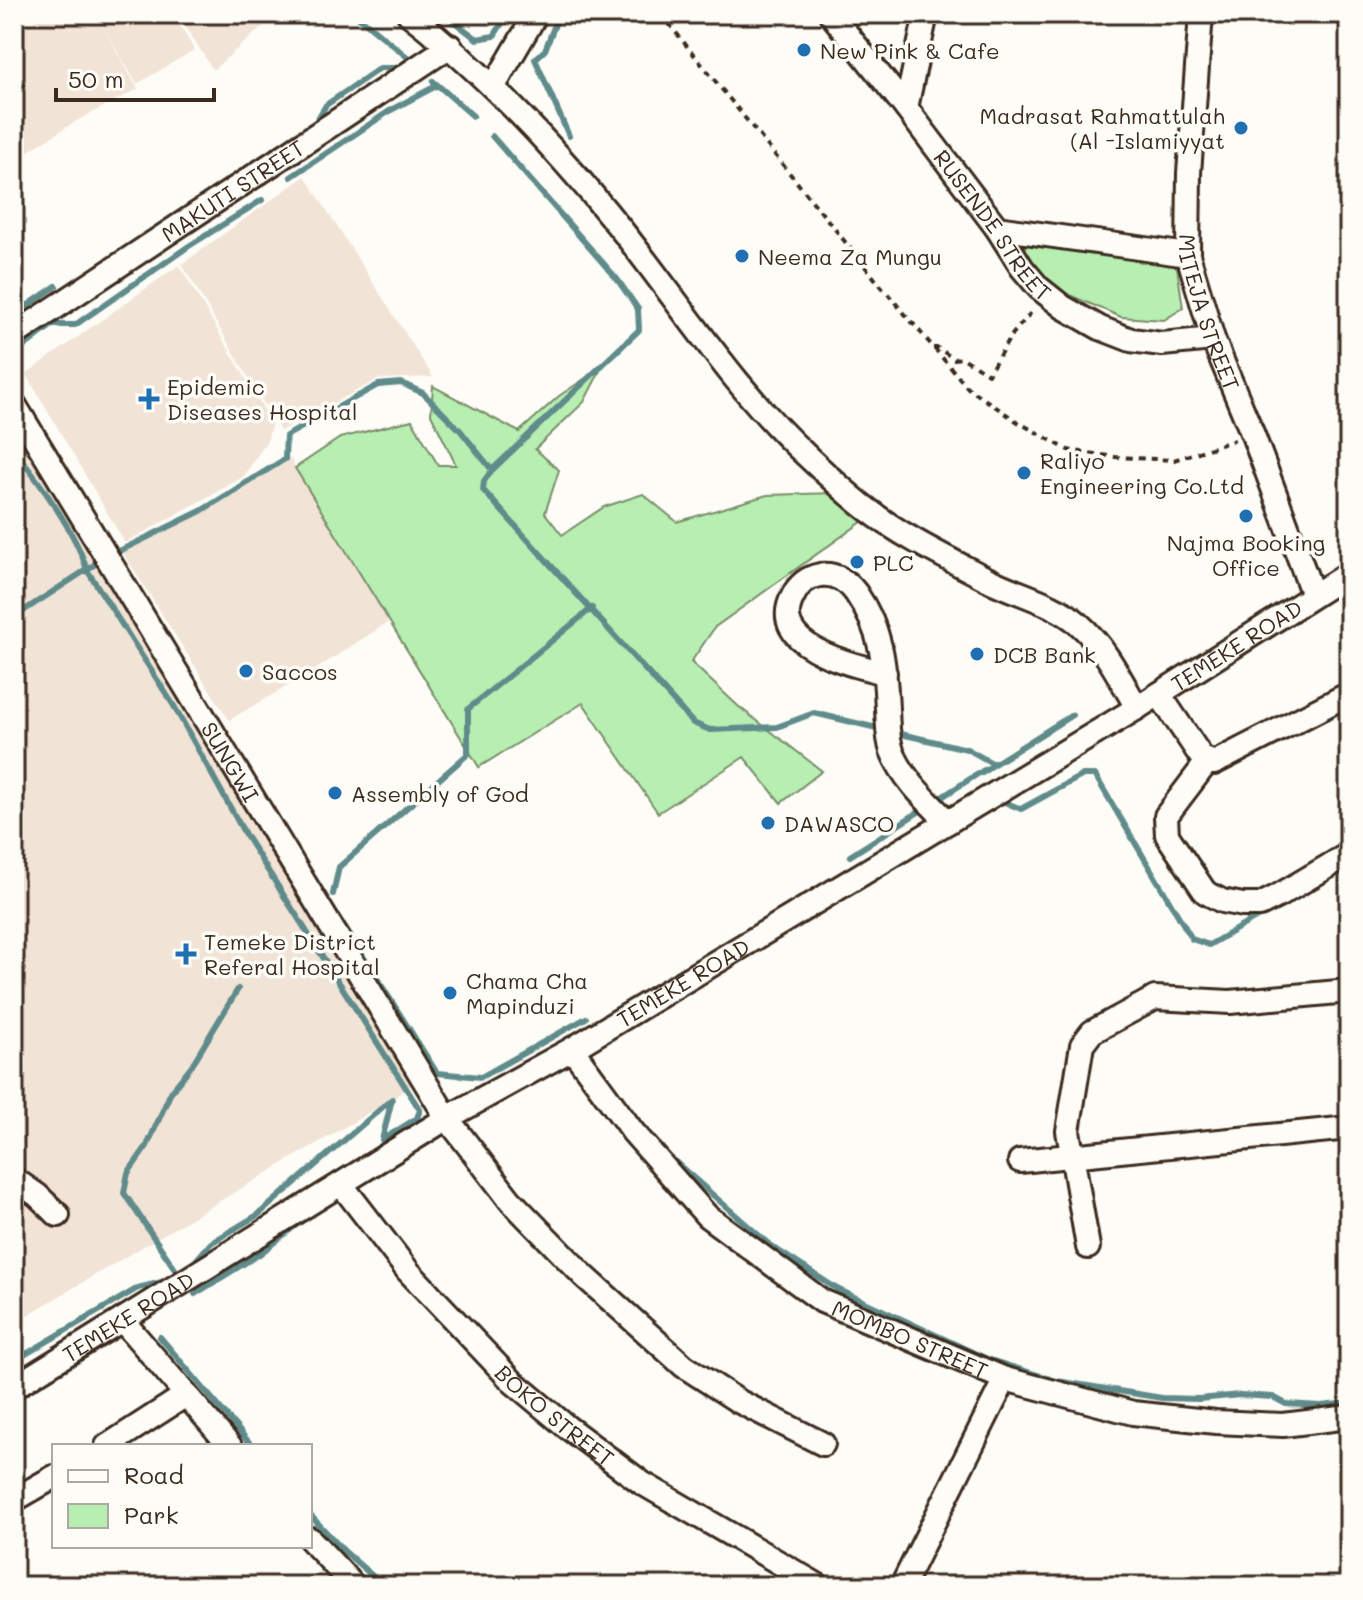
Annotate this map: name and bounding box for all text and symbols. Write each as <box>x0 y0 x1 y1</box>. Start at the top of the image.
place label: New Pink & Cafe <box>820 36 1000 65</box>
marker: New Pink & Cafe <box>795 41 813 59</box>
scale bar <box>56 52 214 102</box>
text: 50 m <box>68 63 124 94</box>
place label: Madrasat Rahmattulah (Al -Islamiyyat <box>979 101 1225 155</box>
marker: Madrasat Rahmattulah (Al -Islamiyyat <box>1232 119 1250 137</box>
street label: MAKUTI STREET <box>155 132 310 248</box>
street label: RUSENDE STREET <box>928 143 1058 307</box>
street label: MITEJA STREET <box>1173 234 1247 395</box>
place label: Neema Za Mungu <box>758 242 942 271</box>
marker: Neema Za Mungu <box>733 247 751 265</box>
place label: Epidemic Diseases Hospital <box>167 372 358 426</box>
marker: Epidemic Diseases Hospital <box>138 388 160 410</box>
place label: Raliyo Engineering Co.Ltd <box>1040 446 1244 500</box>
marker: Raliyo Engineering Co.Ltd <box>1015 464 1033 482</box>
marker: Najma Booking Office <box>1237 507 1255 525</box>
place label: Najma Booking Office <box>1167 528 1325 582</box>
place label: PLC <box>873 548 914 577</box>
marker: PLC <box>848 553 866 571</box>
street label: TEMEKE ROAD <box>1165 592 1307 697</box>
place label: DCB Bank <box>993 640 1096 669</box>
marker: DCB Bank <box>968 645 986 663</box>
place label: Saccos <box>262 657 338 686</box>
marker: Saccos <box>237 662 255 680</box>
street label: SUNGWI <box>195 716 266 807</box>
place label: Assembly of God <box>351 779 529 808</box>
marker: Assembly of God <box>326 784 344 802</box>
place label: DAWASCO <box>784 809 894 838</box>
marker: DAWASCO <box>759 814 777 832</box>
place label: Temeke District Referal Hospital <box>204 927 380 981</box>
street label: TEMEKE ROAD <box>611 931 755 1033</box>
marker: Temeke District Referal Hospital <box>175 943 197 965</box>
place label: Chama Cha Mapinduzi <box>466 966 588 1020</box>
marker: Chama Cha Mapinduzi <box>441 984 459 1002</box>
street label: TEMEKE ROAD <box>56 1264 199 1368</box>
street label: MOMBO STREET <box>828 1293 993 1385</box>
street label: BOKO STREET <box>489 1358 620 1472</box>
legend <box>52 1444 312 1548</box>
text: Road <box>124 1459 184 1490</box>
text: Park <box>124 1499 178 1530</box>

